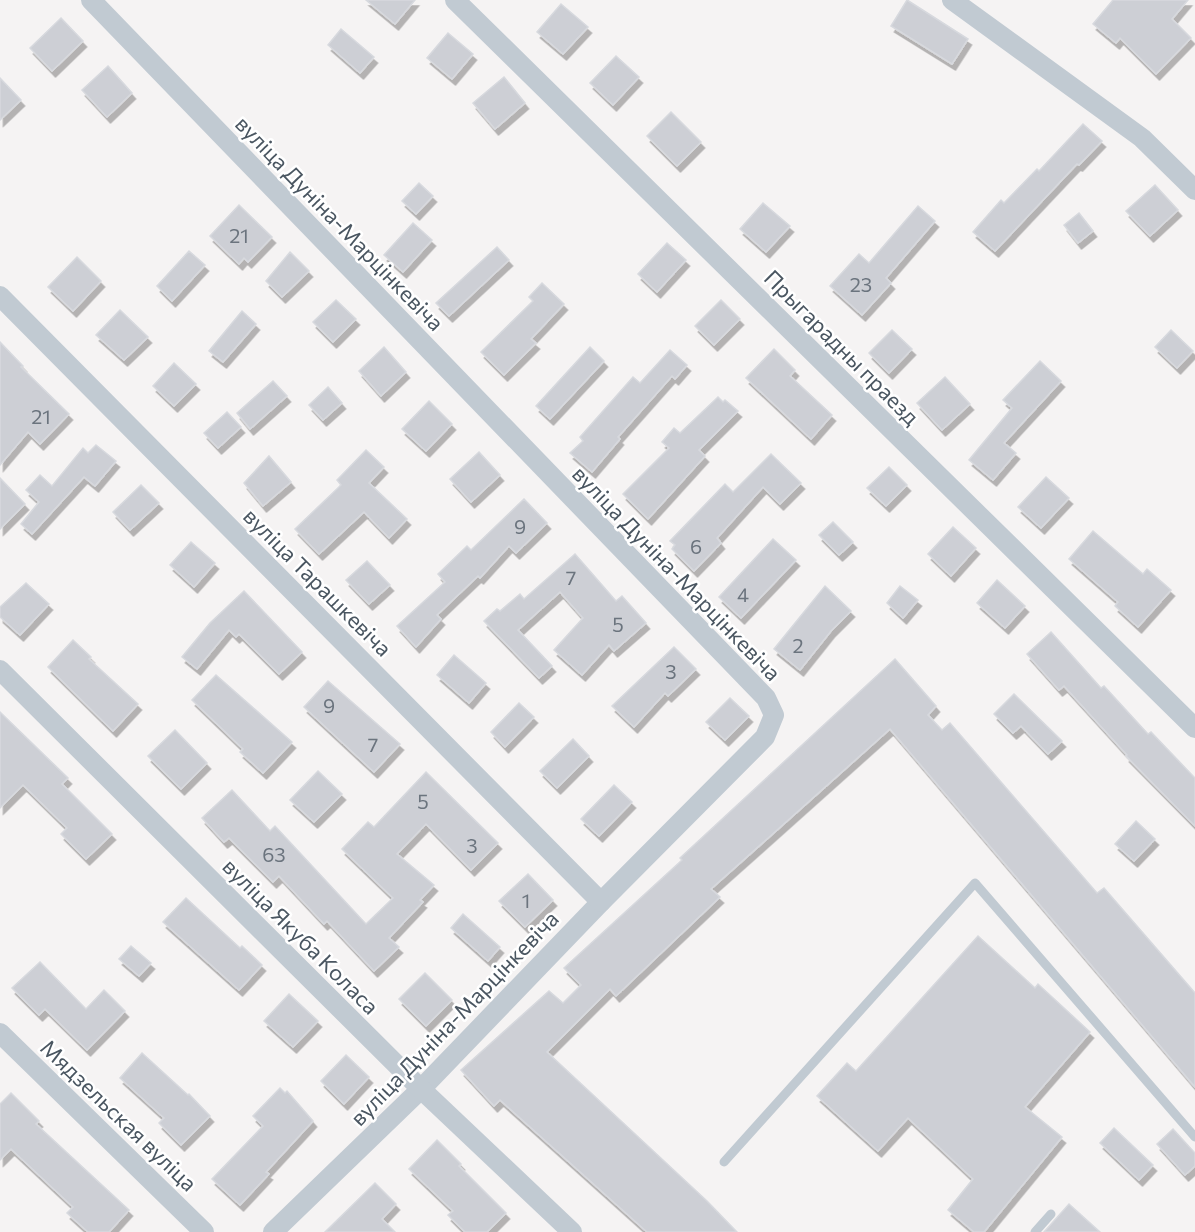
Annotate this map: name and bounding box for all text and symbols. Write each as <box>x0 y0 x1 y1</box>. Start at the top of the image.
street label: вуліца Дуніна-Марцінкевіча <box>230 110 450 336</box>
house number: 21 <box>229 223 249 247</box>
street label: Прыгарадны праезд <box>759 264 925 430</box>
house number: 23 <box>850 272 872 296</box>
house number: 21 <box>31 404 51 428</box>
street label: вуліца Дуніна-Марцінкевіча <box>567 460 787 686</box>
street label: вуліца Тарашкевіча <box>238 502 398 662</box>
house number: 9 <box>514 514 526 538</box>
house number: 6 <box>690 534 702 558</box>
house number: 7 <box>566 565 576 589</box>
house number: 4 <box>737 582 749 606</box>
house number: 5 <box>612 612 624 636</box>
house number: 2 <box>792 633 804 657</box>
house number: 3 <box>665 659 677 683</box>
house number: 9 <box>323 693 335 717</box>
house number: 7 <box>368 732 378 756</box>
house number: 5 <box>417 789 429 813</box>
house number: 3 <box>466 833 478 857</box>
house number: 63 <box>262 842 286 866</box>
street label: вуліца Якуба Коласа <box>217 852 385 1020</box>
house number: 1 <box>522 888 530 912</box>
street label: вуліца Дуніна-Марцінкевіча <box>344 905 564 1131</box>
street label: Мядзельская вуліца <box>35 1034 203 1196</box>

